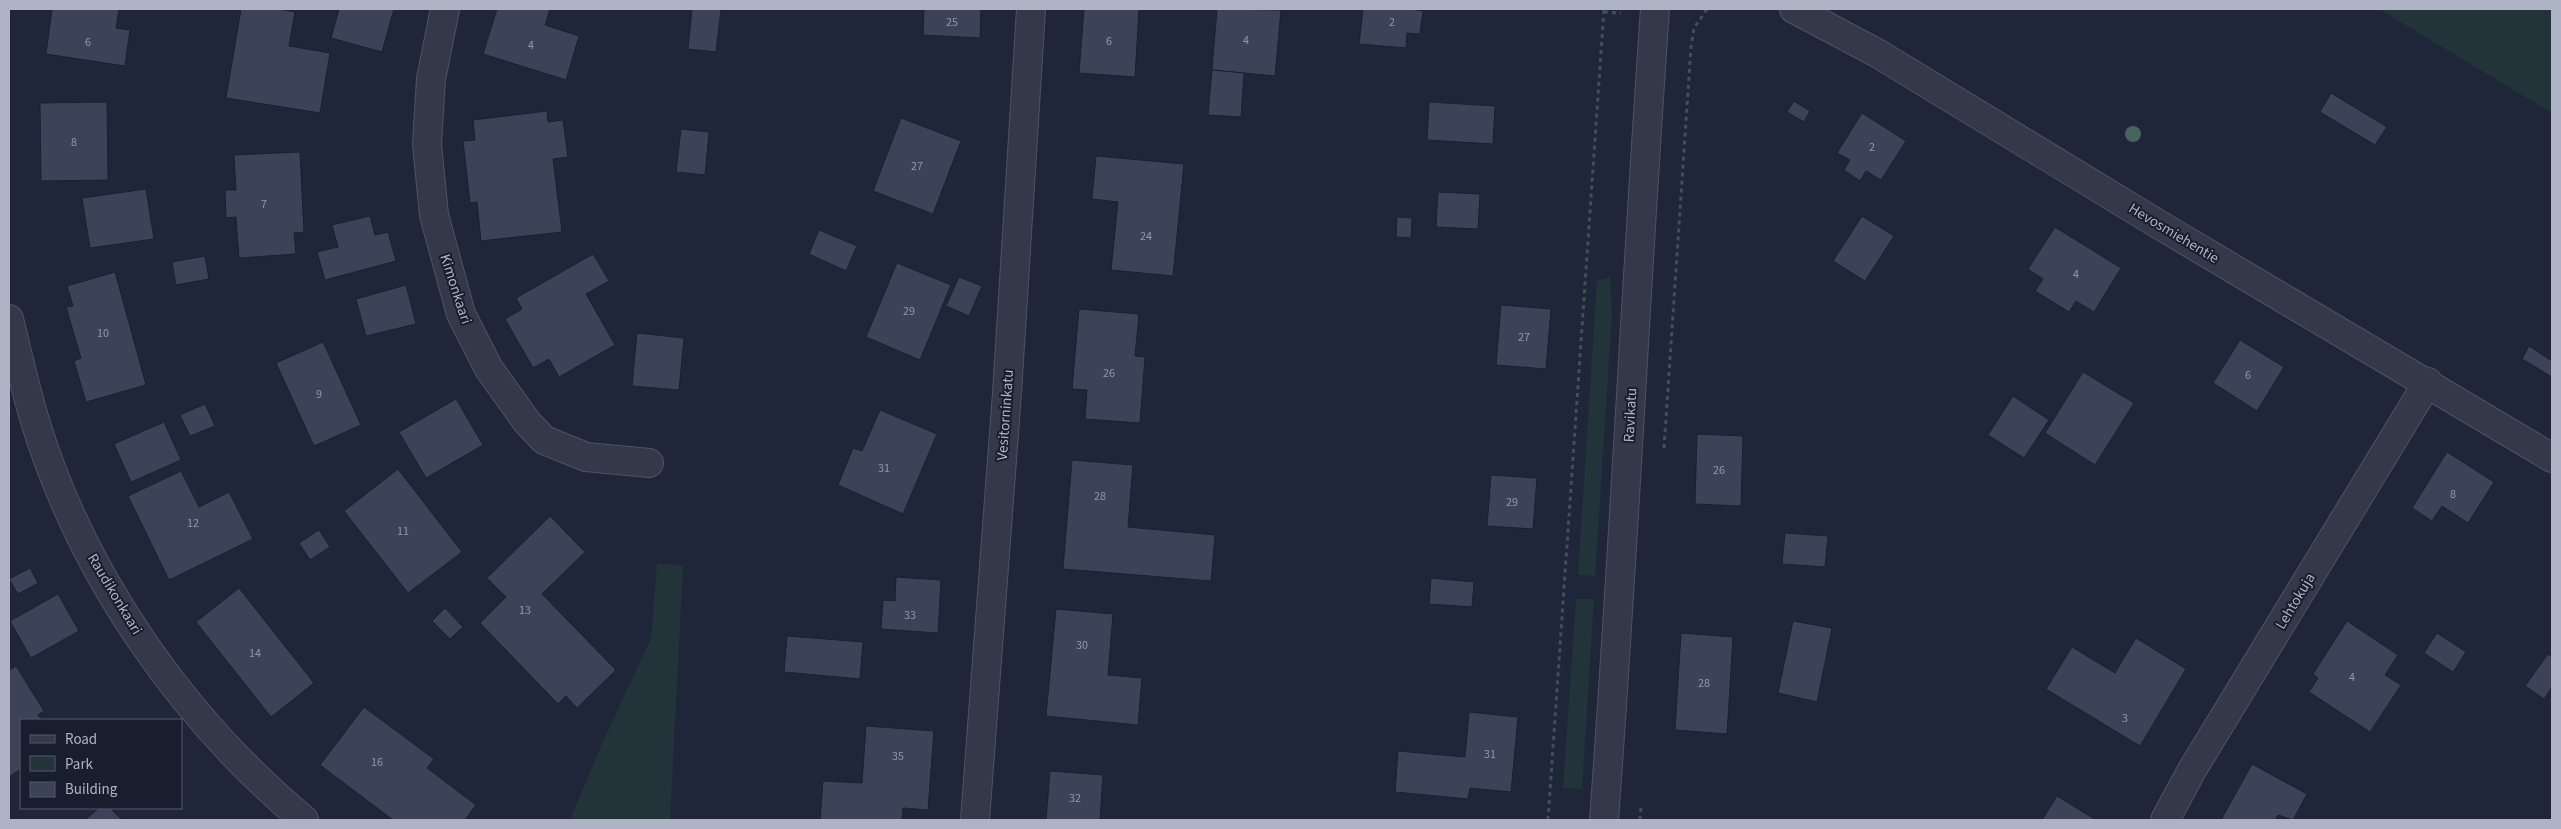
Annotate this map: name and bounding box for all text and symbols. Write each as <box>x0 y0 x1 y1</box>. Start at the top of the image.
house number: 25 <box>946 14 958 31</box>
house number: 2 <box>1389 14 1395 31</box>
house number: 4 <box>1243 32 1249 49</box>
house number: 6 <box>1106 33 1112 50</box>
house number: 6 <box>85 34 91 51</box>
house number: 4 <box>528 37 534 54</box>
house number: 8 <box>71 134 77 151</box>
house number: 2 <box>1869 139 1875 156</box>
house number: 27 <box>911 158 923 175</box>
house number: 7 <box>261 196 267 213</box>
street label: Hevosmiehentie <box>2125 198 2223 269</box>
house number: 24 <box>1140 228 1152 245</box>
street label: Kimonkaari <box>434 251 477 327</box>
house number: 4 <box>2073 266 2079 283</box>
house number: 29 <box>903 303 915 320</box>
house number: 10 <box>97 325 109 342</box>
house number: 27 <box>1518 329 1530 346</box>
house number: 26 <box>1103 365 1115 382</box>
house number: 6 <box>2245 367 2251 384</box>
street label: Vesitorninkatu <box>992 369 1019 461</box>
house number: 9 <box>316 386 322 403</box>
street label: Ravikatu <box>1619 387 1642 443</box>
house number: 31 <box>878 460 890 477</box>
house number: 26 <box>1713 462 1725 479</box>
house number: 8 <box>2450 486 2456 503</box>
house number: 28 <box>1094 488 1106 505</box>
house number: 29 <box>1506 494 1518 511</box>
house number: 12 <box>187 515 199 532</box>
house number: 11 <box>397 523 409 540</box>
street label: Raudikonkaari <box>82 550 147 639</box>
street label: Lehtokuja <box>2270 569 2320 633</box>
house number: 13 <box>519 602 531 619</box>
house number: 33 <box>904 607 916 624</box>
house number: 30 <box>1076 637 1088 654</box>
house number: 14 <box>249 645 261 662</box>
house number: 4 <box>2349 669 2355 686</box>
house number: 28 <box>1698 675 1710 692</box>
house number: 3 <box>2122 710 2128 727</box>
legend <box>20 719 182 809</box>
text: Road <box>65 729 97 750</box>
house number: 31 <box>1484 746 1496 763</box>
house number: 35 <box>892 748 904 765</box>
text: Park <box>65 754 94 775</box>
house number: 16 <box>371 754 383 771</box>
text: Building <box>65 779 118 800</box>
house number: 32 <box>1069 790 1081 807</box>

